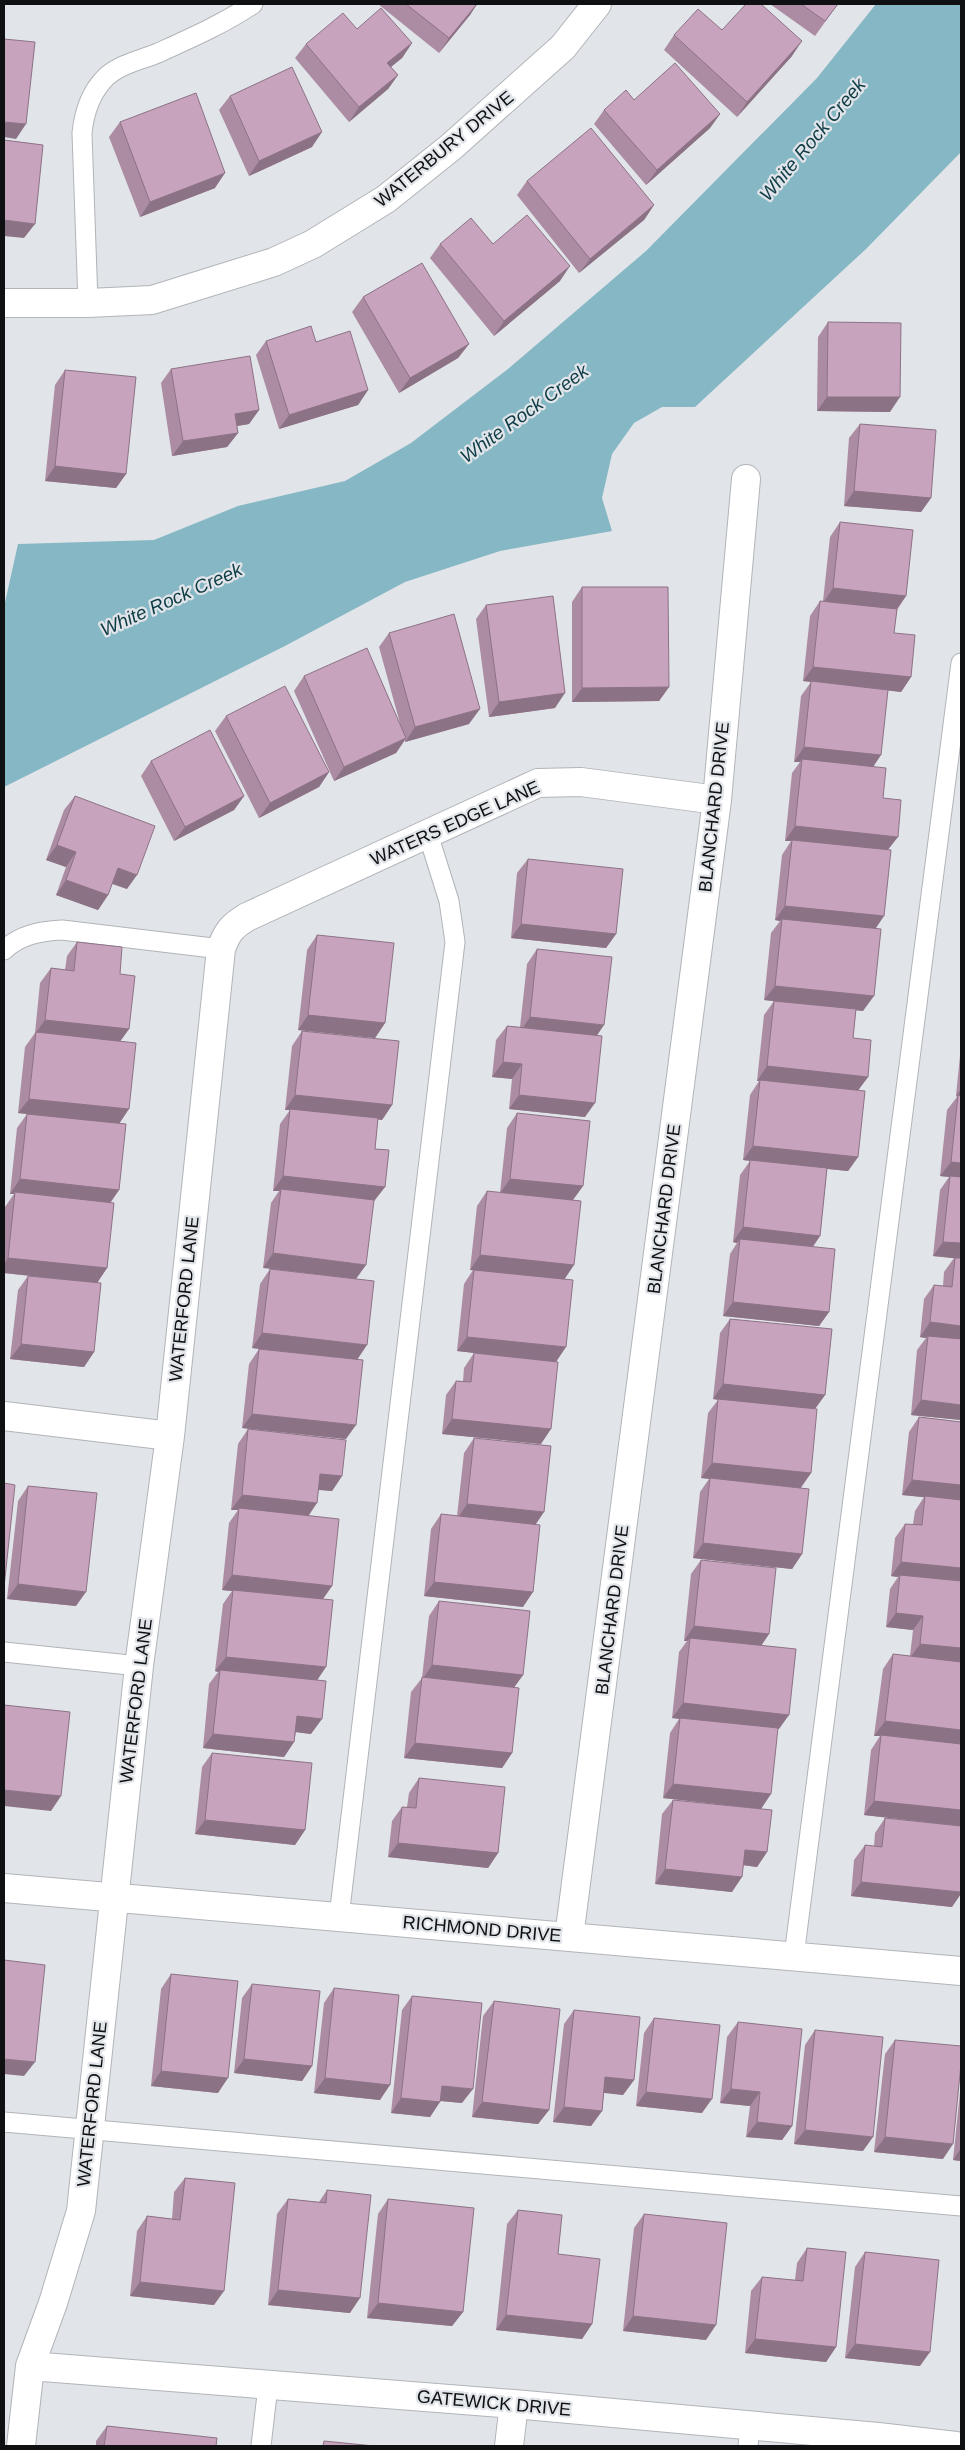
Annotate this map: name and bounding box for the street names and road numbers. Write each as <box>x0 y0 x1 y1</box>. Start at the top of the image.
street label: WATERBURY DRIVE <box>371 87 517 211</box>
street label: BLANCHARD DRIVE <box>695 721 733 893</box>
street label: WATERS EDGE LANE <box>367 777 543 869</box>
street label: BLANCHARD DRIVE <box>644 1123 684 1295</box>
street label: WATERFORD LANE <box>165 1215 203 1383</box>
street label: BLANCHARD DRIVE <box>592 1524 632 1696</box>
street label: WATERFORD LANE <box>116 1617 156 1785</box>
street label: RICHMOND DRIVE <box>402 1912 562 1946</box>
street label: WATERFORD LANE <box>73 2020 111 2188</box>
street label: GATEWICK DRIVE <box>416 2386 572 2420</box>

